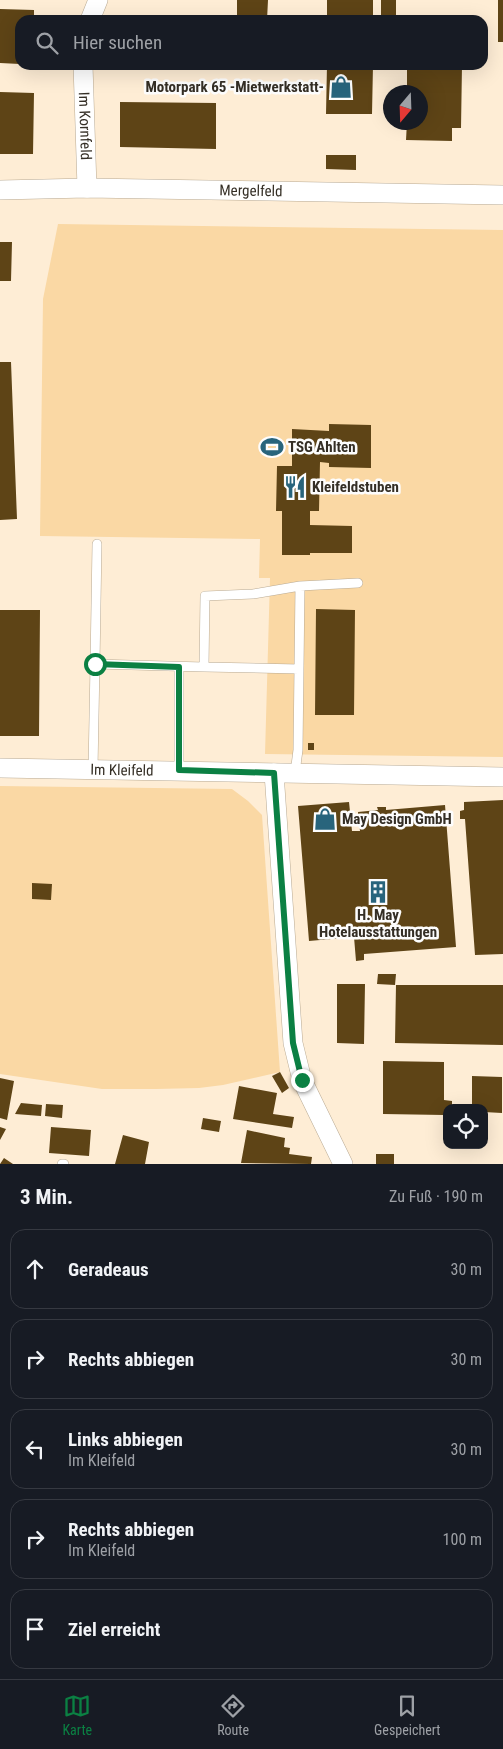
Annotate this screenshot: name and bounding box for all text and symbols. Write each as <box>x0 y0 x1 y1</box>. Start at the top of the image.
search box <box>15 15 488 70</box>
icon: search <box>33 29 61 57</box>
text: Hier suchen <box>73 31 162 54</box>
shop icon: Motorpark 65 -Mietwerkstatt- <box>328 74 354 100</box>
place label: Motorpark 65 -Mietwerkstatt- <box>145 78 324 96</box>
north arrow <box>383 85 428 130</box>
street label: Im Kornfeld <box>75 92 95 160</box>
street label: Mergelfeld <box>219 181 283 200</box>
sports icon: TSG Ahlten <box>259 434 285 460</box>
place label: TSG Ahlten <box>288 438 356 456</box>
restaurant icon: Kleifeldstuben <box>282 474 308 500</box>
place label: Kleifeldstuben <box>312 478 399 496</box>
route start <box>84 653 107 676</box>
street label: Im Kleifeld <box>90 761 154 780</box>
shop icon: May Design GmbH <box>312 806 338 832</box>
place label: May Design GmbH <box>342 810 452 828</box>
building icon: H. May Hotelausstattungen <box>365 879 391 905</box>
place label: H. May Hotelausstattungen <box>319 906 437 941</box>
route end <box>291 1069 314 1092</box>
map controls <box>443 1104 488 1149</box>
button: locate <box>443 1104 488 1149</box>
text: 3 Min. <box>20 1185 73 1209</box>
text: Zu Fuß · 190 m <box>389 1187 483 1206</box>
icon: ahead <box>21 1255 49 1283</box>
text: Geradeaus <box>68 1258 149 1281</box>
text: 30 m <box>450 1260 482 1279</box>
icon: right <box>21 1345 49 1373</box>
text: Rechts abbiegen <box>68 1348 194 1371</box>
text: 30 m <box>450 1350 482 1369</box>
text: Links abbiegen <box>68 1428 183 1451</box>
icon: left <box>21 1435 49 1463</box>
text: 30 m <box>450 1440 482 1459</box>
text: Im Kleifeld <box>68 1451 135 1470</box>
text: Rechts abbiegen <box>68 1518 194 1541</box>
icon: right <box>21 1525 49 1553</box>
text: 100 m <box>443 1530 482 1549</box>
text: Im Kleifeld <box>68 1541 135 1560</box>
icon: arrive <box>21 1615 49 1643</box>
text: Ziel erreicht <box>68 1618 160 1641</box>
tab: Karte <box>62 1692 92 1738</box>
tab: Route <box>217 1692 249 1738</box>
tab: Gespeichert <box>374 1692 441 1738</box>

